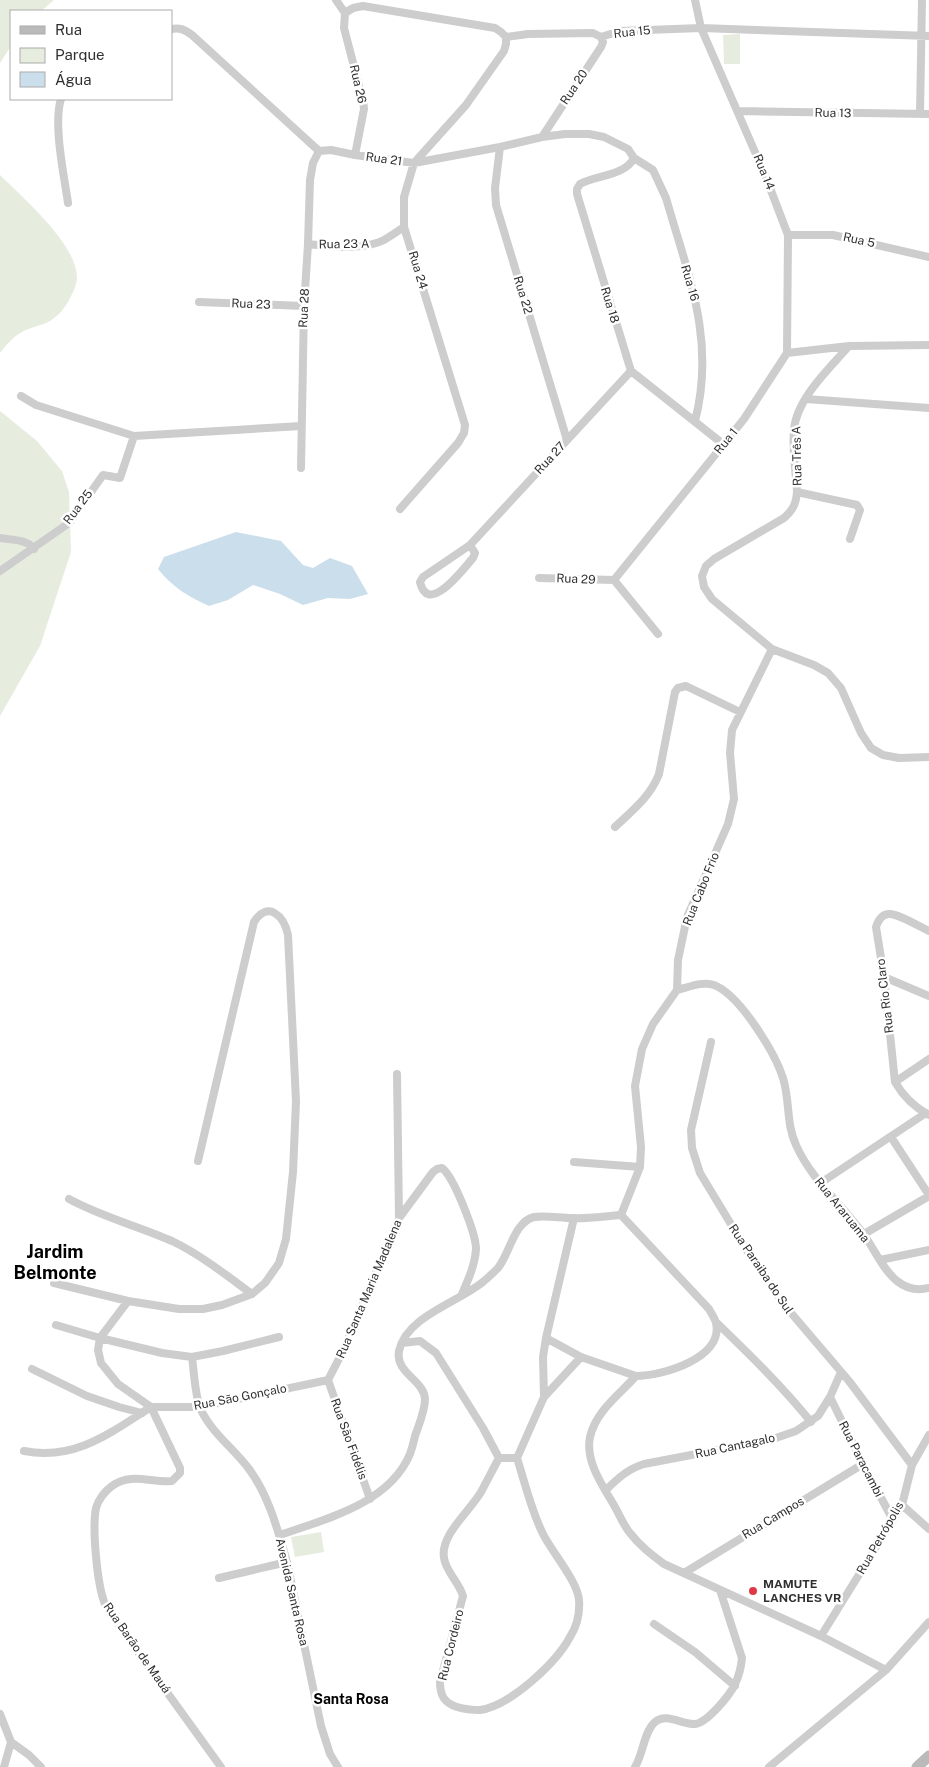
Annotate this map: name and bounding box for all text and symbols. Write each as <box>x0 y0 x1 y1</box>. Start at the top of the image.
legend <box>10 10 172 100</box>
text: Rua <box>55 21 82 38</box>
street label: Rua 15 <box>613 23 651 41</box>
text: Parque <box>55 46 105 63</box>
street label: Rua 26 <box>347 63 369 105</box>
street label: Rua 20 <box>557 67 591 107</box>
text: Água <box>55 71 92 88</box>
street label: Rua 13 <box>814 106 852 120</box>
street label: Rua 21 <box>365 150 403 168</box>
street label: Rua 14 <box>751 152 778 192</box>
street label: Rua 5 <box>842 230 877 250</box>
street label: Rua 23 A <box>319 237 370 251</box>
street label: Rua 24 <box>406 249 431 291</box>
street label: Rua 16 <box>678 263 702 303</box>
street label: Rua 22 <box>511 274 535 316</box>
street label: Rua 18 <box>598 285 622 325</box>
street label: Rua 28 <box>296 288 312 328</box>
street label: Rua 23 <box>231 296 271 312</box>
street label: Rua 1 <box>711 425 741 457</box>
street label: Rua Três A <box>789 425 805 486</box>
street label: Rua 27 <box>532 439 568 477</box>
street label: Rua 25 <box>61 487 96 527</box>
street label: Rua 29 <box>556 571 596 587</box>
street label: Rua Cabo Frio <box>680 850 722 928</box>
street label: Rua Rio Claro <box>873 958 897 1034</box>
street label: Rua Araruama <box>812 1175 872 1245</box>
street label: Rua Santa Maria Madalena <box>333 1218 405 1360</box>
street label: Rua Paraiba do Sul <box>726 1222 796 1317</box>
district label: Jardim Belmonte <box>13 1241 97 1283</box>
street label: Rua São Gonçalo <box>192 1381 288 1413</box>
street label: Rua São Fidélis <box>328 1396 370 1482</box>
street label: Rua Paracambi <box>836 1419 886 1499</box>
street label: Rua Cantagalo <box>694 1431 776 1461</box>
street label: Rua Campos <box>740 1494 806 1542</box>
street label: Rua Petrópolis <box>854 1499 906 1577</box>
street label: Avenida Santa Rosa <box>273 1537 311 1647</box>
place label: MAMUTE LANCHES VR <box>763 1577 841 1605</box>
marker: MAMUTE LANCHES VR <box>747 1585 759 1597</box>
street label: Rua Barão de Mauá <box>100 1600 174 1696</box>
street label: Rua Cordeiro <box>435 1608 467 1682</box>
district label: Santa Rosa <box>313 1691 389 1707</box>

